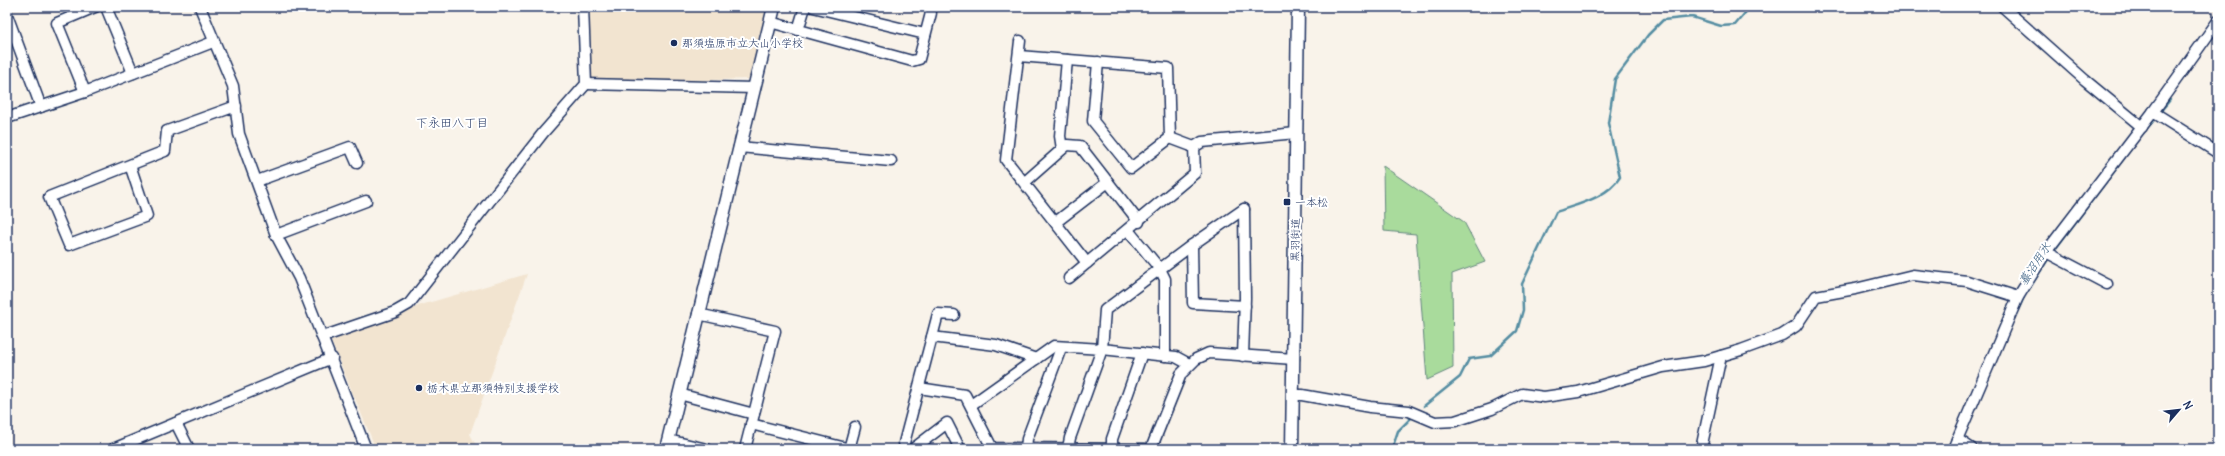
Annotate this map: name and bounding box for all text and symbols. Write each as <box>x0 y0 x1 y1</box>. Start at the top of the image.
place label: 那須塩原市立大山小学校 <box>682 36 803 50</box>
marker: 那須塩原市立大山小学校 <box>669 38 679 48</box>
district label: 下永田八丁目 <box>416 115 488 130</box>
place label: 一本松 <box>1295 195 1328 209</box>
marker: 一本松 <box>1282 197 1292 207</box>
street label: 黒羽街道 <box>1288 218 1302 262</box>
water label: 蟇沼用水 <box>2015 240 2054 288</box>
place label: 栃木県立那須特別支援学校 <box>427 381 559 395</box>
marker: 栃木県立那須特別支援学校 <box>414 383 424 393</box>
north arrow <box>2159 390 2199 430</box>
text: N <box>2180 399 2196 412</box>

